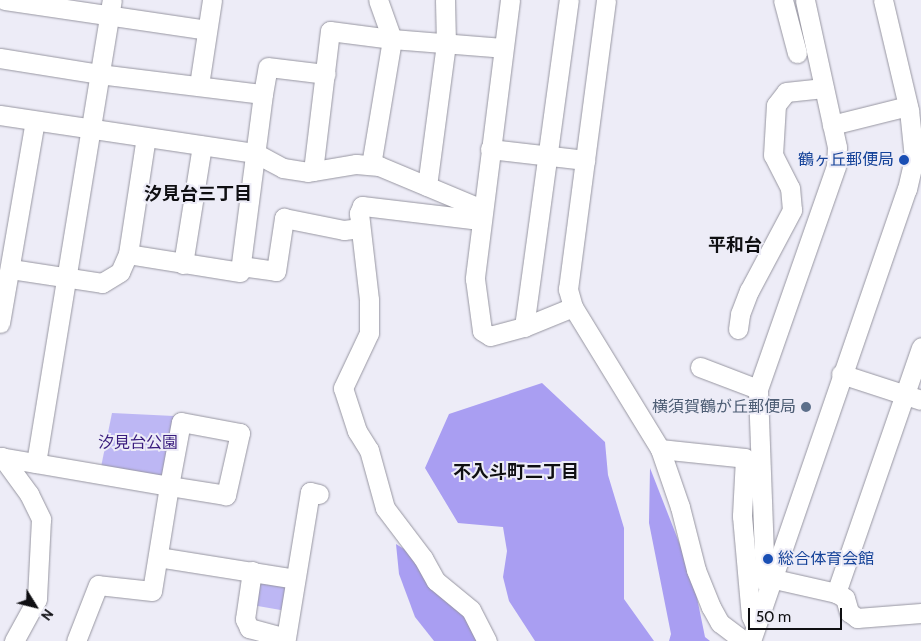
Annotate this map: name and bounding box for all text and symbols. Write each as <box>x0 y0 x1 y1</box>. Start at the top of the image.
place label: 鶴ヶ丘郵便局 <box>798 150 894 170</box>
marker: 鶴ヶ丘郵便局 <box>898 154 910 166</box>
district label: 汐見台三丁目 <box>144 183 252 205</box>
district label: 平和台 <box>708 234 762 256</box>
place label: 横須賀鶴が丘郵便局 <box>652 397 796 417</box>
marker: 横須賀鶴が丘郵便局 <box>800 401 812 413</box>
park label: 汐見台公園 <box>98 433 178 453</box>
district label: 不入斗町二丁目 <box>453 461 579 483</box>
place label: 総合体育会館 <box>778 549 874 569</box>
marker: 総合体育会館 <box>762 553 774 565</box>
north arrow <box>10 581 60 631</box>
scale bar <box>751 598 845 630</box>
text: N <box>37 606 57 624</box>
text: 50 m <box>756 608 791 626</box>

